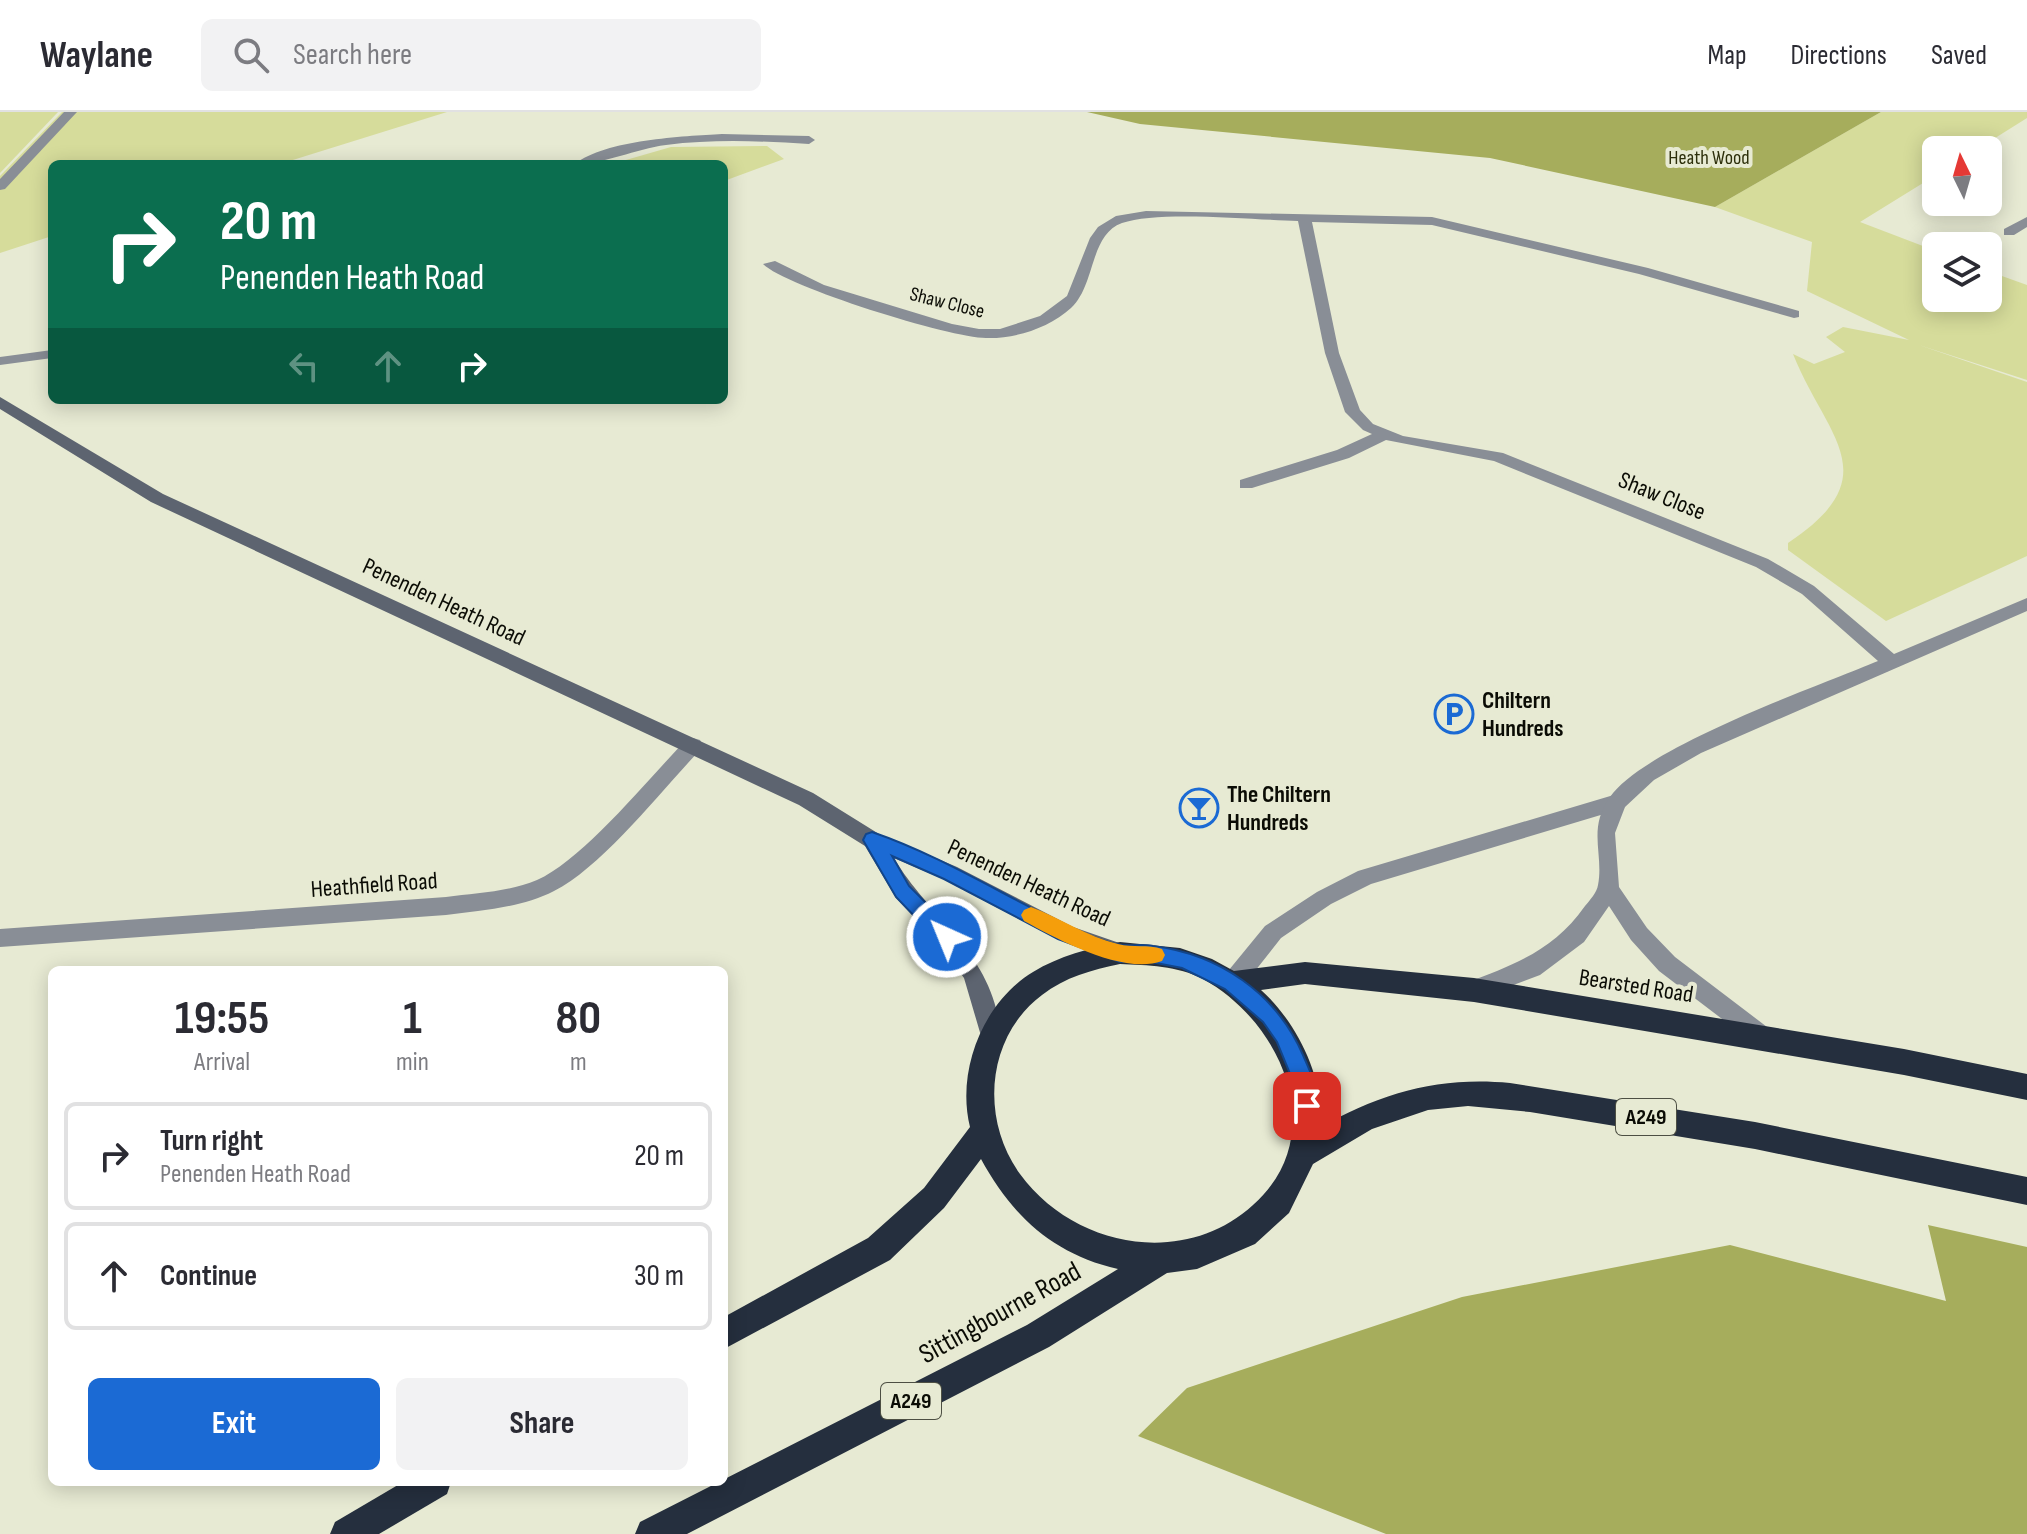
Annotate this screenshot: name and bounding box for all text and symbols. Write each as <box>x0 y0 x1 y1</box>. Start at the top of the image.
search box <box>201 19 761 91</box>
text: Waylane <box>40 33 153 78</box>
icon: search <box>229 33 273 77</box>
text: Search here <box>293 37 412 73</box>
text: Map <box>1708 39 1747 72</box>
text: Directions <box>1791 39 1887 72</box>
text: Saved <box>1931 39 1987 72</box>
north arrow <box>1922 136 2002 216</box>
map controls <box>1922 136 2002 312</box>
park label: Heath Wood <box>1668 146 1750 170</box>
text: 20 m <box>220 189 317 256</box>
icon: right <box>88 192 192 296</box>
button: layers <box>1922 232 2002 312</box>
text: Penenden Heath Road <box>220 257 484 300</box>
street label: Shaw Close <box>907 282 987 324</box>
icon: left <box>282 344 326 388</box>
icon: ahead <box>366 344 410 388</box>
icon: right <box>450 344 494 388</box>
street label: Shaw Close <box>1614 465 1710 527</box>
street label: Penenden Heath Road <box>358 552 530 652</box>
place label: Chiltern Hundreds <box>1482 686 1564 743</box>
parking icon: Chiltern Hundreds <box>1433 693 1475 735</box>
place label: The Chiltern Hundreds <box>1227 780 1331 837</box>
bar icon: The Chiltern Hundreds <box>1178 787 1220 829</box>
street label: Penenden Heath Road <box>943 833 1115 933</box>
street label: Heathfield Road <box>310 866 438 904</box>
position arrow <box>905 895 989 979</box>
street label: Bearsted Road <box>1577 963 1695 1009</box>
text: 19:55 <box>175 990 269 1047</box>
text: 1 <box>403 990 422 1047</box>
text: 80 <box>556 990 601 1047</box>
text: Arrival <box>194 1047 250 1078</box>
text: min <box>396 1047 429 1078</box>
text: m <box>570 1047 587 1078</box>
pin <box>1273 1072 1341 1140</box>
icon: arrive <box>1285 1084 1329 1128</box>
road number: A249 <box>1616 1099 1676 1135</box>
text: Turn right <box>160 1123 263 1159</box>
icon: right <box>92 1134 136 1178</box>
text: 20 m <box>634 1138 684 1174</box>
text: Penenden Heath Road <box>160 1159 351 1190</box>
icon: ahead <box>92 1254 136 1298</box>
street label: Sittingbourne Road <box>913 1255 1087 1371</box>
text: Continue <box>160 1258 257 1294</box>
text: 30 m <box>634 1258 684 1294</box>
button: Exit <box>88 1378 380 1470</box>
button: Share <box>396 1378 688 1470</box>
road number: A249 <box>881 1383 941 1419</box>

